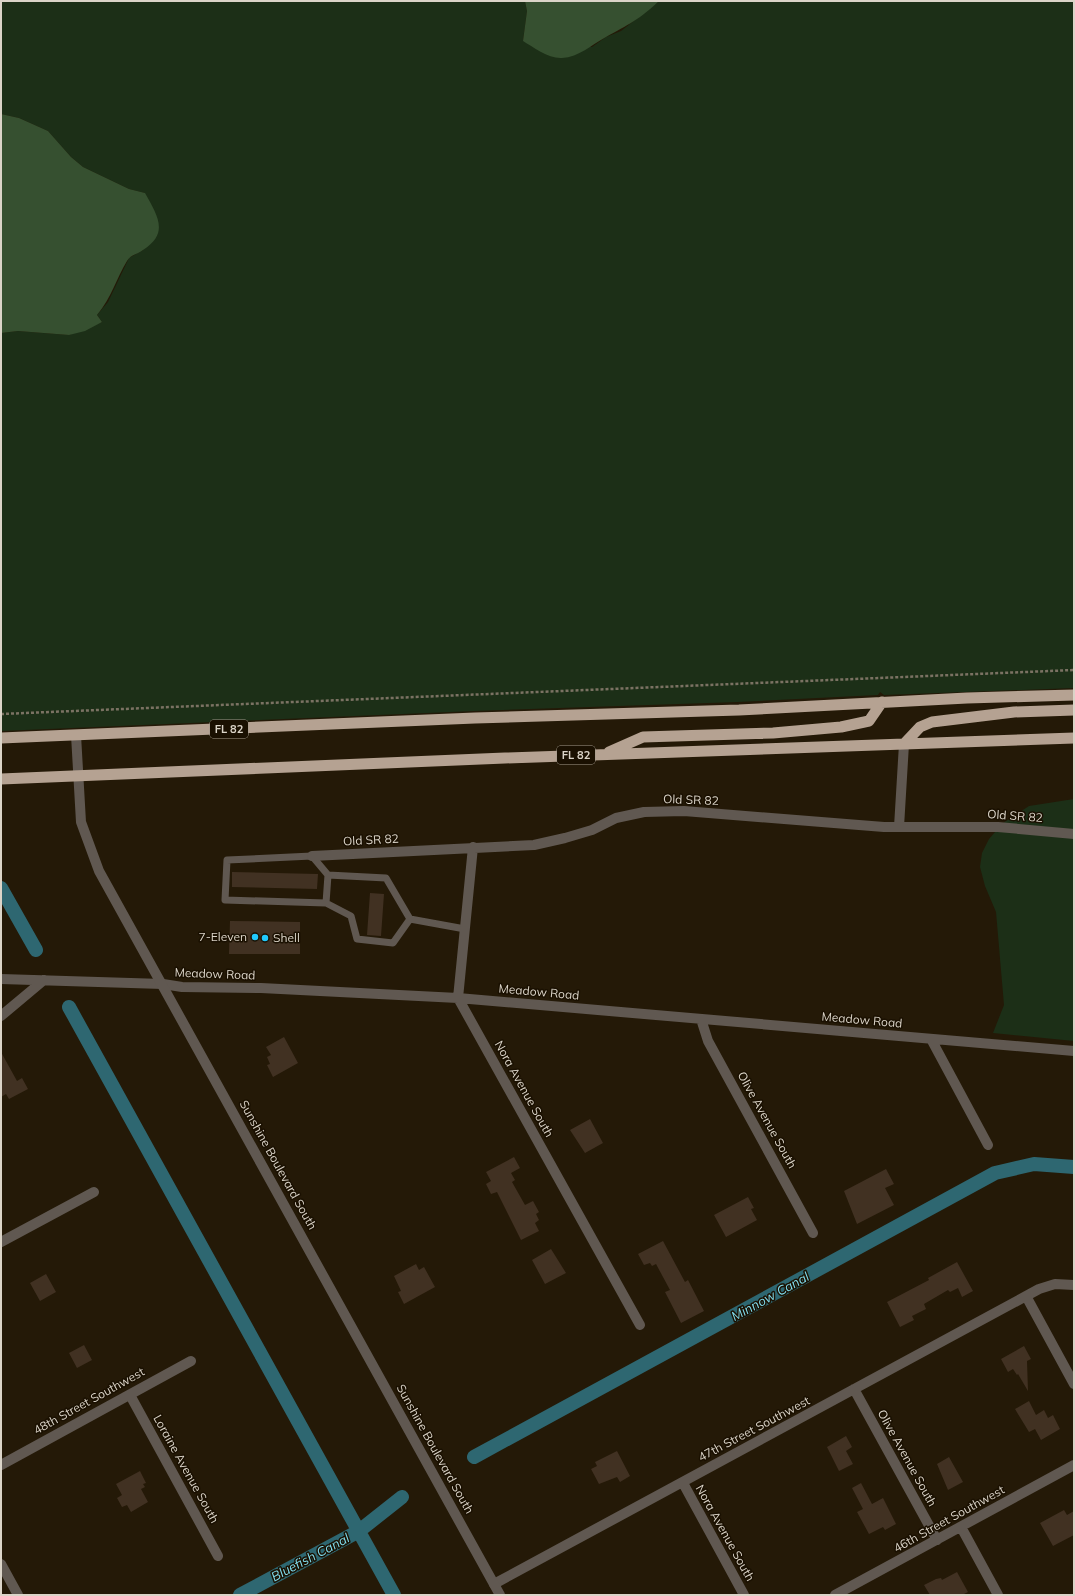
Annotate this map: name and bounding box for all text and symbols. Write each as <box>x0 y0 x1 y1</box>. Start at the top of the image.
road number: FL 82 <box>210 720 248 738</box>
road number: FL 82 <box>557 746 595 764</box>
street label: Old SR 82 <box>663 791 719 808</box>
street label: Old SR 82 <box>987 806 1043 825</box>
street label: Old SR 82 <box>343 831 399 848</box>
place label: 7-Eleven <box>198 929 247 944</box>
place label: Shell <box>273 930 300 945</box>
marker: 7-Eleven <box>250 932 260 942</box>
marker: Shell <box>260 933 270 943</box>
street label: Meadow Road <box>174 965 256 982</box>
street label: Meadow Road <box>498 981 580 1003</box>
street label: Meadow Road <box>821 1009 903 1031</box>
street label: Nora Avenue South <box>492 1038 557 1140</box>
street label: Olive Avenue South <box>735 1069 800 1171</box>
street label: Sunshine Boulevard South <box>237 1097 320 1232</box>
water label: Minnow Canal <box>728 1268 812 1324</box>
street label: 48th Street Southwest <box>31 1364 147 1437</box>
street label: Sunshine Boulevard South <box>394 1381 477 1516</box>
street label: 47th Street Southwest <box>695 1393 812 1464</box>
street label: Olive Avenue South <box>875 1407 940 1509</box>
street label: Loraine Avenue South <box>150 1412 223 1526</box>
street label: Nora Avenue South <box>693 1482 758 1584</box>
street label: 46th Street Southwest <box>891 1482 1007 1555</box>
water label: Bluefish Canal <box>268 1529 353 1584</box>

